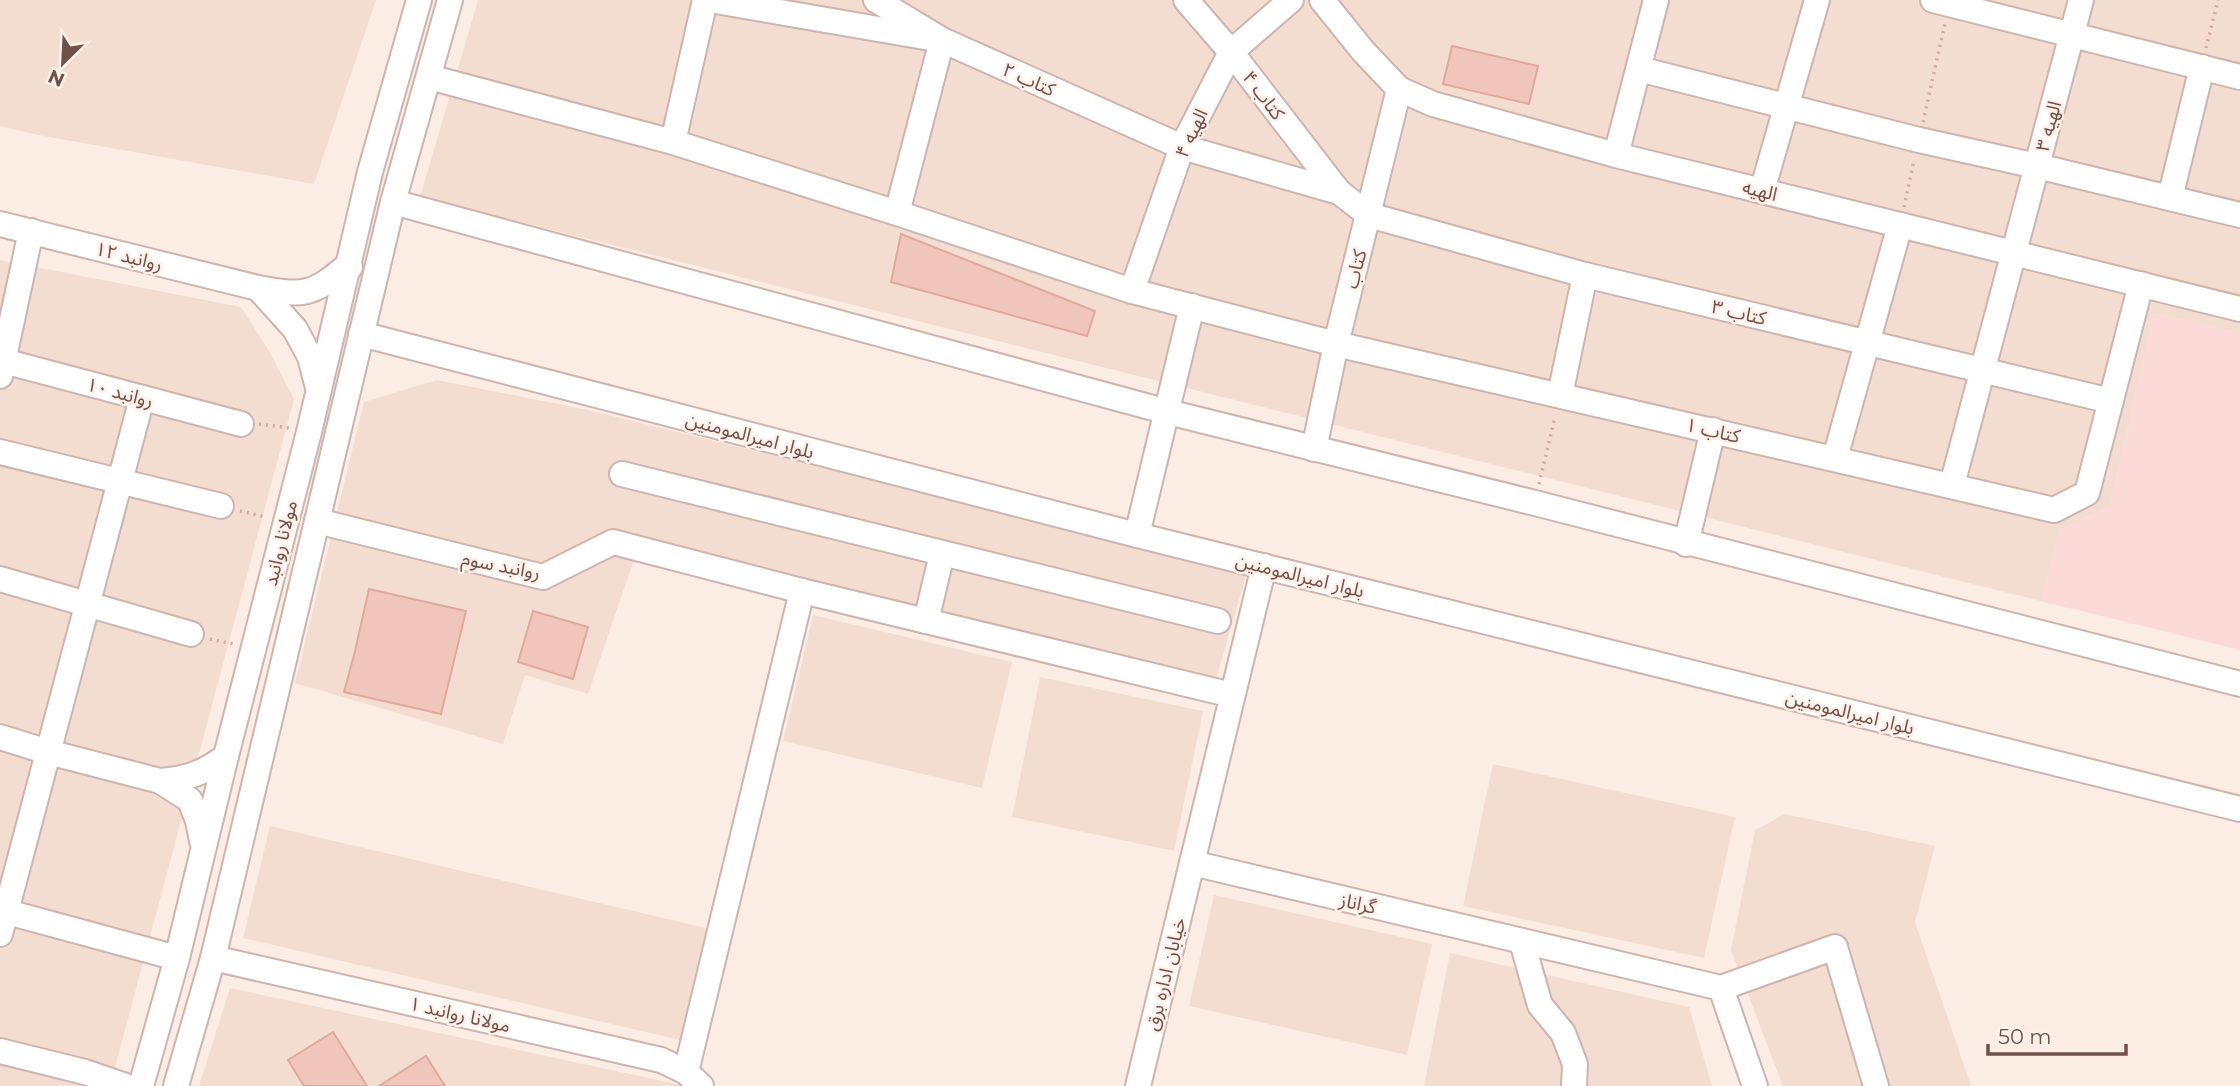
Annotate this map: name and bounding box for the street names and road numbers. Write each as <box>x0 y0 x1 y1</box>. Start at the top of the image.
street label: کتاب ۲ <box>999 58 1060 102</box>
street label: کتاب ۴ <box>1238 66 1290 125</box>
street label: الهیه ۳ <box>2031 98 2066 154</box>
street label: الهیه ۴ <box>1170 105 1213 161</box>
street label: الهیه <box>1740 175 1780 206</box>
street label: روانبد ۱۲ <box>93 237 165 276</box>
street label: کتاب <box>1340 246 1372 291</box>
street label: کتاب ۳ <box>1709 295 1769 330</box>
street label: روانبد ۱۰ <box>84 373 156 412</box>
street label: بلوار امیرالمومنین <box>683 407 816 464</box>
street label: کتاب ۱ <box>1683 413 1743 448</box>
street label: مولانا روانبد <box>259 498 302 588</box>
street label: روانبد سوم <box>459 547 542 587</box>
street label: بلوار امیرالمومنین <box>1233 548 1367 603</box>
street label: بلوار امیرالمومنین <box>1783 685 1917 740</box>
street label: گراناز <box>1336 888 1380 919</box>
street label: خیابان اداره برق <box>1140 915 1191 1033</box>
street label: مولانا روانبد ۱ <box>407 992 513 1037</box>

